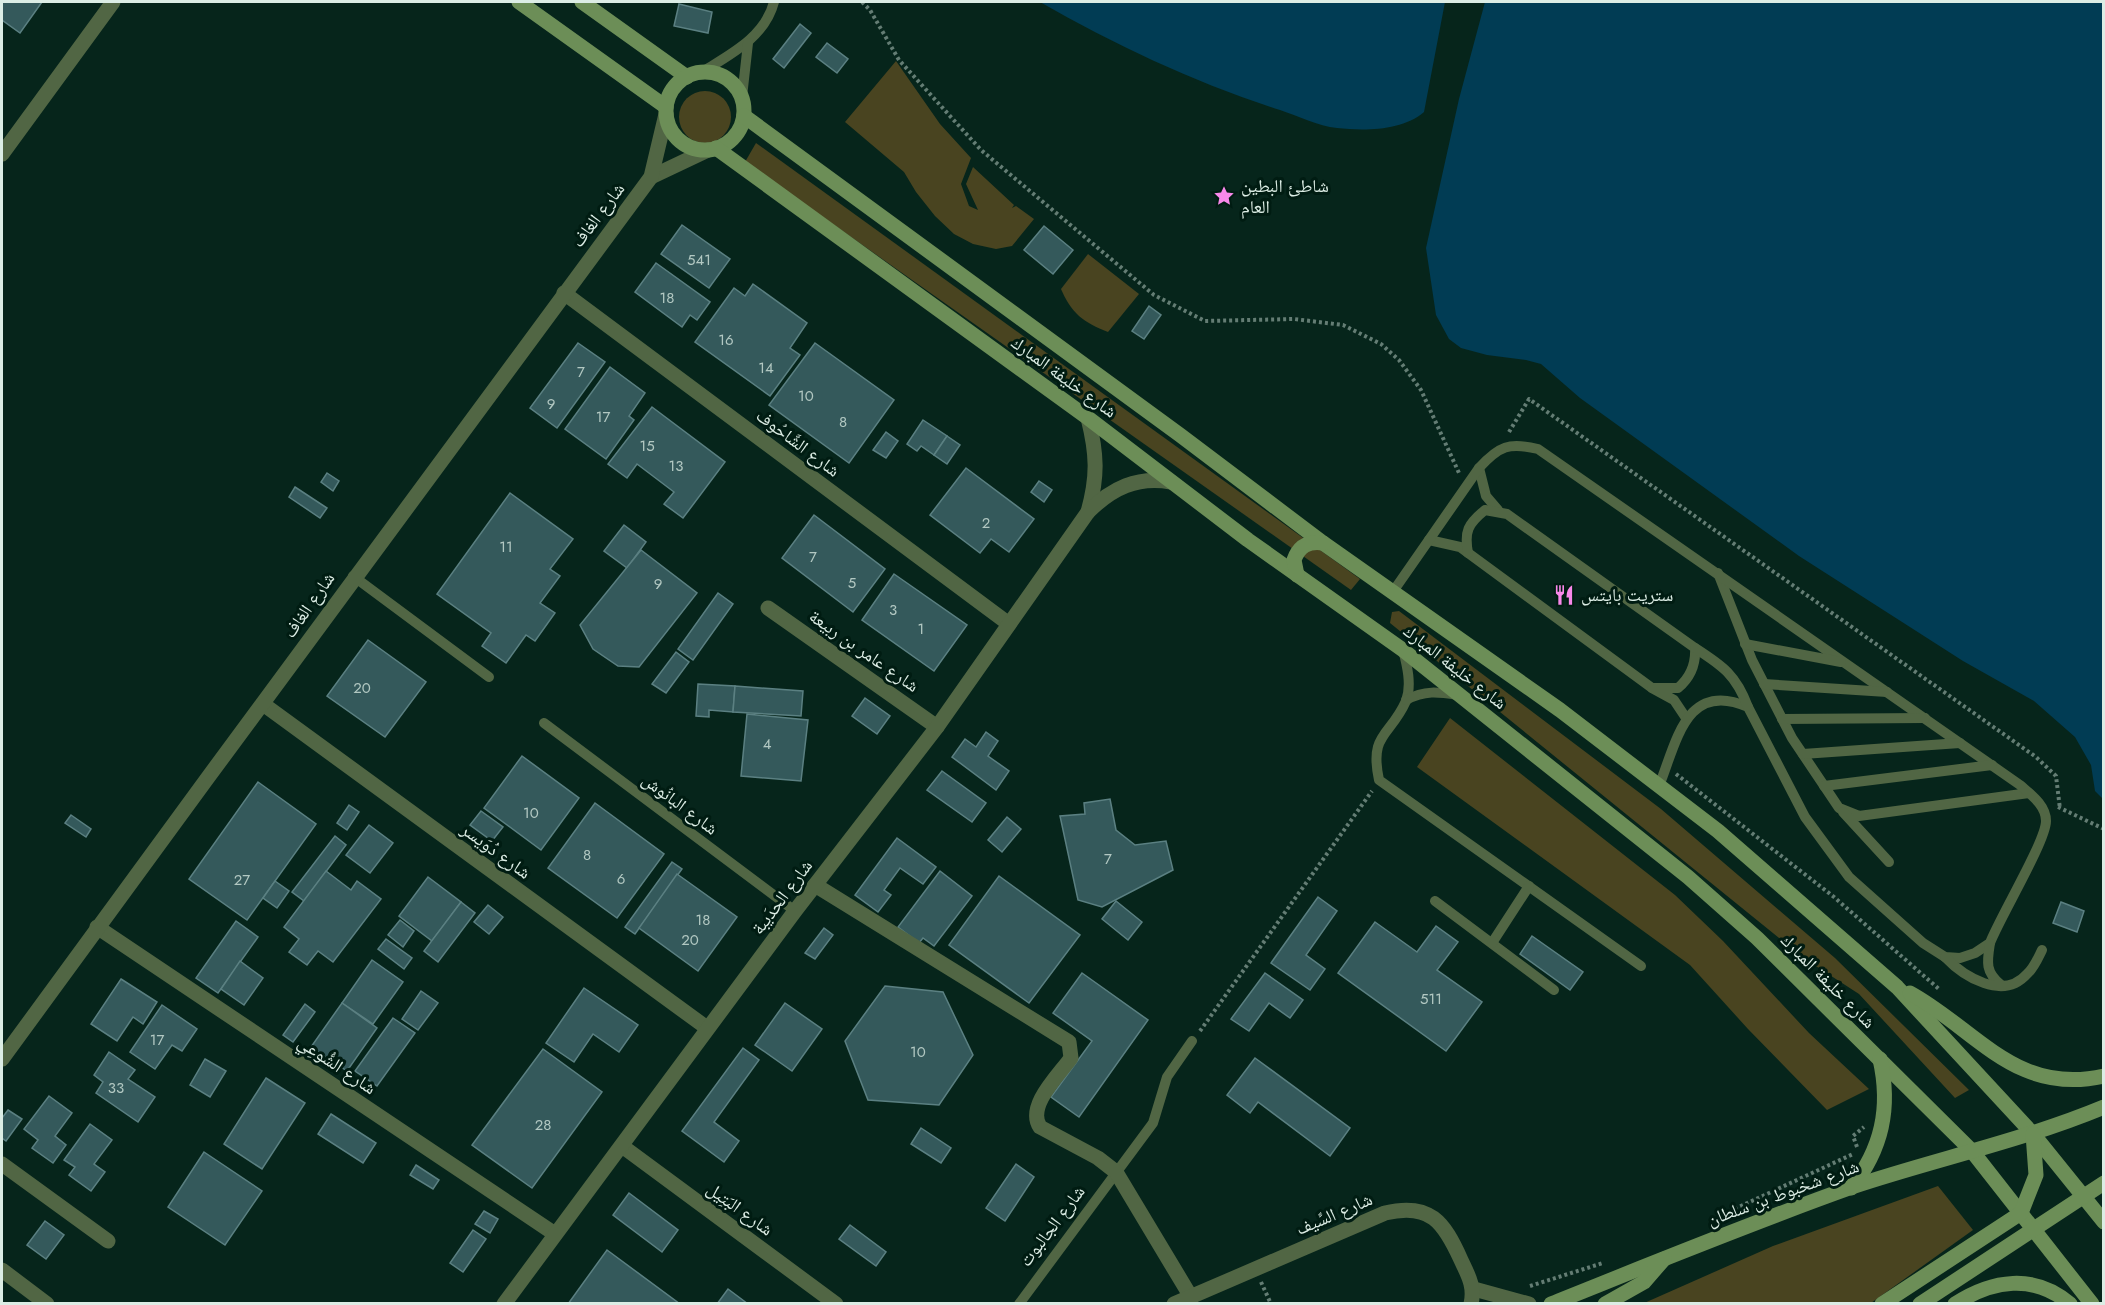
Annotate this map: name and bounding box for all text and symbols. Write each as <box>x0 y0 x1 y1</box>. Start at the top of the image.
place label: شاطئ البطين العام <box>1241 173 1329 220</box>
street label: شارع الغاف <box>565 177 631 253</box>
place icon: شاطئ البطين العام <box>1212 184 1236 208</box>
house number: 541 <box>687 249 711 271</box>
house number: 18 <box>660 287 674 309</box>
house number: 16 <box>718 329 734 351</box>
street label: شارع خليفة المبارك <box>1006 330 1122 424</box>
house number: 14 <box>758 357 774 379</box>
house number: 7 <box>577 361 585 383</box>
house number: 10 <box>798 385 814 407</box>
house number: 9 <box>547 393 555 415</box>
street label: شارع الشَّاحُوف <box>751 403 845 483</box>
house number: 17 <box>596 406 610 428</box>
house number: 8 <box>839 411 847 433</box>
house number: 15 <box>639 435 655 457</box>
house number: 13 <box>669 455 683 477</box>
house number: 2 <box>982 512 990 534</box>
house number: 11 <box>499 536 513 558</box>
house number: 7 <box>809 546 817 568</box>
street label: شارع الغاف <box>277 567 341 643</box>
house number: 5 <box>848 572 856 594</box>
house number: 9 <box>654 573 662 595</box>
place label: ستريت بايتس <box>1581 582 1673 608</box>
restaurant icon: ستريت بايتس <box>1552 583 1576 607</box>
house number: 3 <box>889 599 897 621</box>
street label: شارع عامر بن ربيعة <box>804 603 924 699</box>
house number: 1 <box>918 618 924 640</box>
street label: شارع خليفة المبارك <box>1398 618 1512 716</box>
house number: 20 <box>353 677 371 699</box>
house number: 4 <box>763 733 772 755</box>
street label: شارع البانُوش <box>637 767 723 841</box>
house number: 10 <box>523 802 539 824</box>
street label: شارع دُوَيسر <box>455 816 536 885</box>
house number: 8 <box>583 844 591 866</box>
house number: 7 <box>1104 848 1112 870</box>
street label: شارع الحدَيبة <box>745 854 819 940</box>
house number: 6 <box>617 868 625 890</box>
house number: 27 <box>234 869 250 891</box>
house number: 18 <box>696 909 710 931</box>
street label: شارع خليفة المبارك <box>1775 928 1881 1034</box>
house number: 20 <box>681 929 699 951</box>
house number: 511 <box>1420 988 1442 1010</box>
house number: 17 <box>150 1029 164 1051</box>
street label: شارع الشُّوعِي <box>292 1029 381 1102</box>
house number: 10 <box>910 1041 926 1063</box>
house number: 33 <box>108 1077 124 1099</box>
house number: 28 <box>535 1114 551 1136</box>
street label: شارع شخبوط بن سلطان <box>1703 1153 1863 1233</box>
street label: شارع البَتِيل <box>701 1176 779 1242</box>
street label: شارع الجالبوت <box>1013 1180 1091 1272</box>
street label: شارع السِّيف <box>1292 1186 1376 1242</box>

